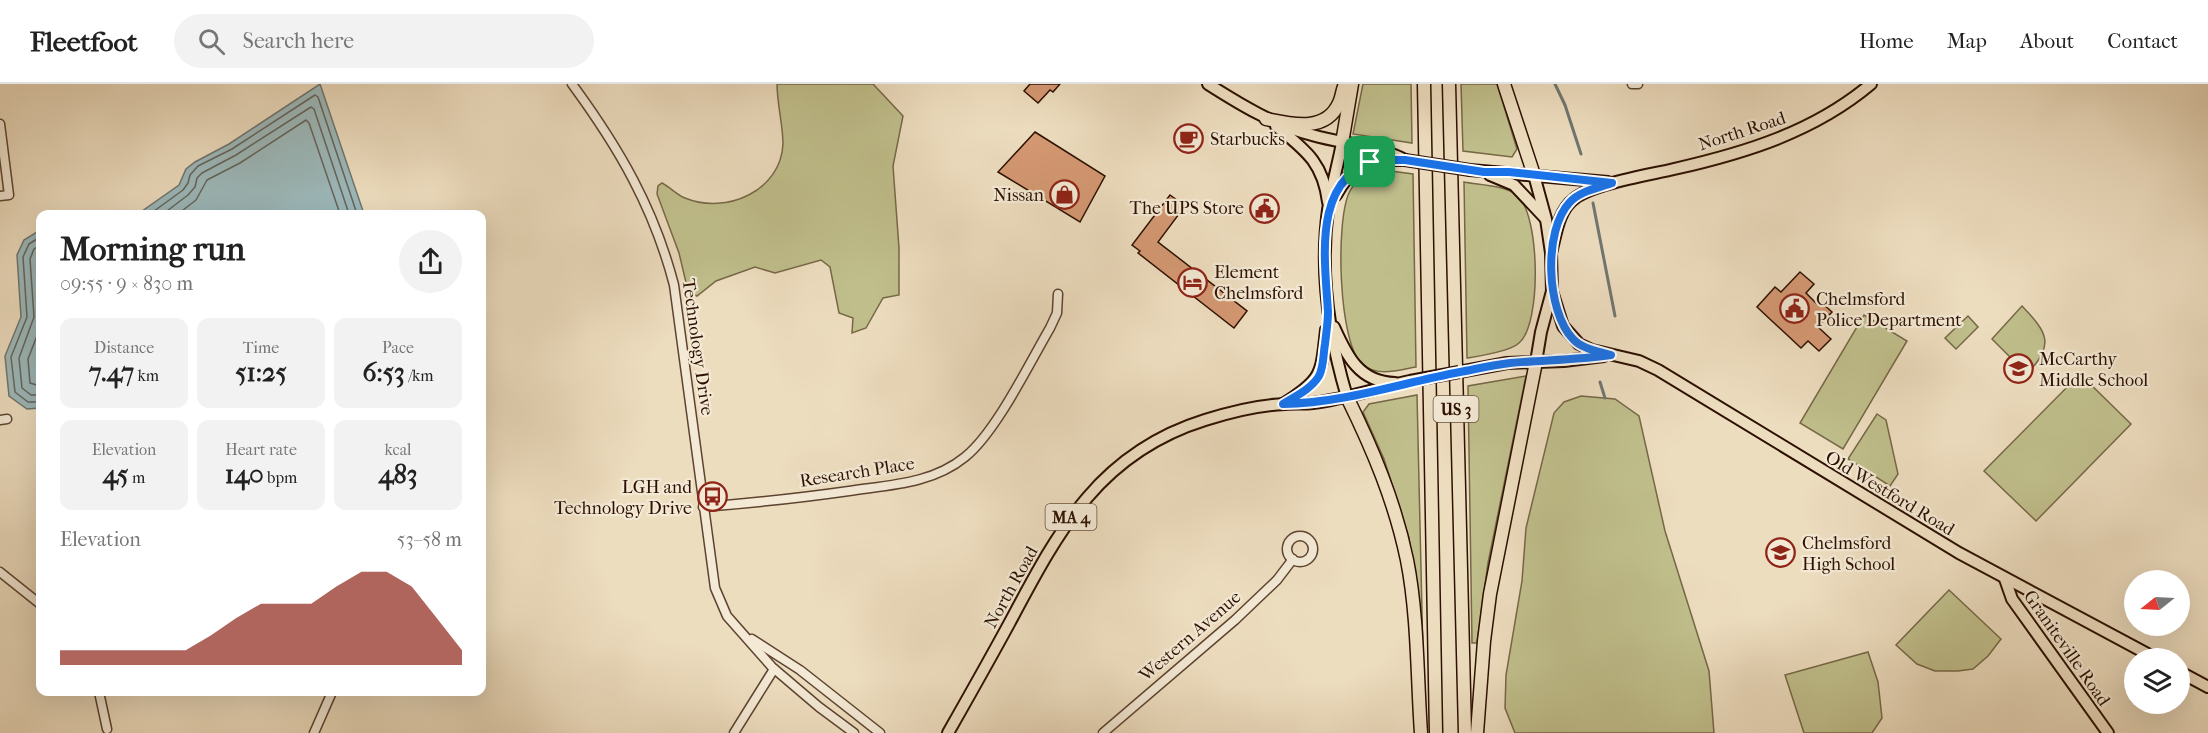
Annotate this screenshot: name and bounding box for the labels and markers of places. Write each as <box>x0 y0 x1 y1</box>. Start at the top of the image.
cafe icon: Starbucks <box>1173 123 1205 155</box>
place label: Starbucks <box>1210 129 1285 150</box>
pin <box>1344 136 1395 187</box>
shop icon: Nissan <box>1049 179 1081 211</box>
place label: Nissan <box>993 185 1045 206</box>
public building icon: The UPS Store <box>1249 192 1281 224</box>
place label: The UPS Store <box>1130 198 1244 219</box>
place label: Element Chelmsford <box>1214 262 1304 304</box>
hotel icon: Element Chelmsford <box>1177 266 1209 298</box>
place label: Chelmsford Police Department <box>1816 289 1962 331</box>
public building icon: Chelmsford Police Department <box>1779 293 1811 325</box>
place label: McCarthy Middle School <box>2039 349 2148 391</box>
school or university icon: McCarthy Middle School <box>2002 353 2034 385</box>
place label: LGH and Technology Drive <box>554 477 692 519</box>
bus stop icon: LGH and Technology Drive <box>697 481 729 513</box>
place label: Chelmsford High School <box>1802 533 1895 575</box>
school or university icon: Chelmsford High School <box>1765 537 1797 569</box>

